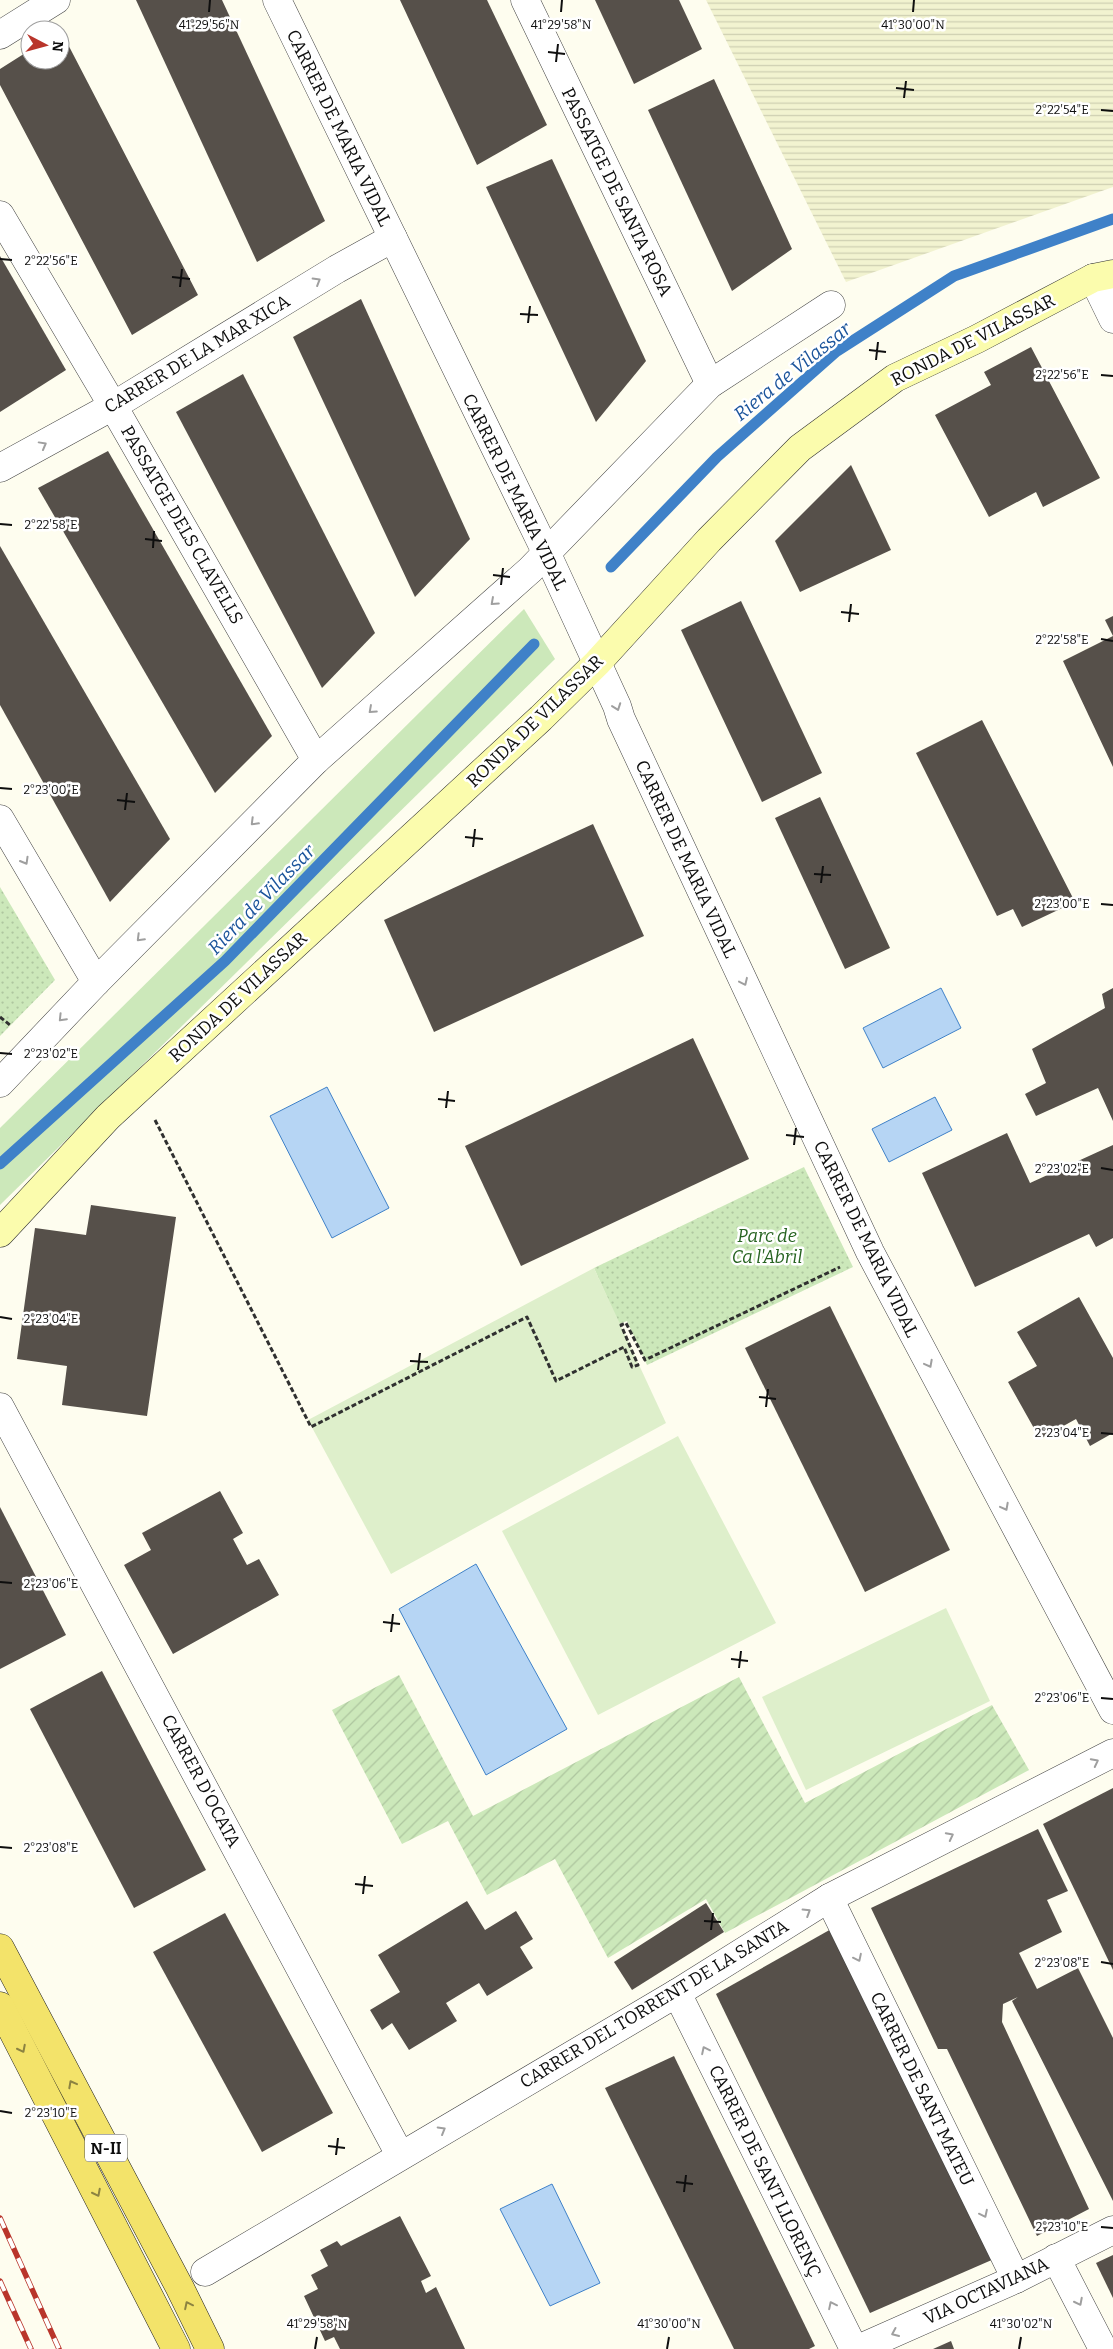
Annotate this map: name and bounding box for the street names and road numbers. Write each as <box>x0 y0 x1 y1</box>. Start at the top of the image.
street label: CARRER DE MARIA VIDAL <box>282 26 396 230</box>
street label: PASSATGE DE SANTA ROSA <box>557 84 677 300</box>
street label: RONDA DE VILASSAR <box>887 289 1059 391</box>
street label: CARRER DE LA MAR XICA <box>100 290 294 418</box>
street label: CARRER DE MARIA VIDAL <box>458 390 572 594</box>
street label: PASSATGE DELS CLAVELLS <box>116 422 248 628</box>
street label: RONDA DE VILASSAR <box>462 650 608 792</box>
street label: CARRER DE MARIA VIDAL <box>630 757 742 962</box>
street label: RONDA DE VILASSAR <box>164 927 312 1067</box>
street label: CARRER DE MARIA VIDAL <box>809 1137 923 1341</box>
street label: CARRER D'OCATA <box>157 1711 245 1851</box>
street label: CARRER DEL TORRENT DE LA SANTA <box>516 1915 792 2093</box>
street label: CARRER DE SANT MATEU <box>865 1988 979 2190</box>
street label: CARRER DE SANT LLORENÇ <box>704 2061 826 2281</box>
road number: N-II <box>85 2134 127 2162</box>
street label: VIA OCTAVIANA <box>920 2252 1052 2330</box>

